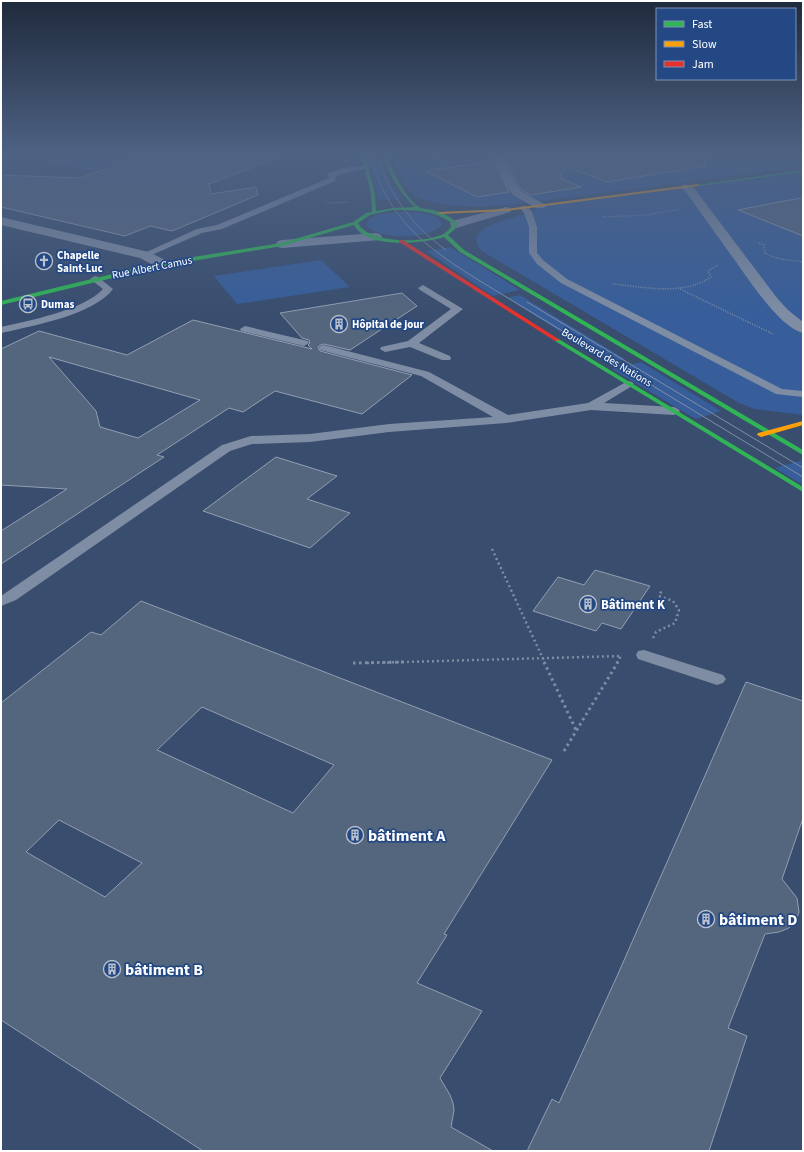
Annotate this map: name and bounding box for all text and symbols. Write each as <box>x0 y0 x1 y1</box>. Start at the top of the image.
legend <box>656 8 796 80</box>
text: Fast <box>692 16 712 33</box>
text: Slow <box>692 36 717 53</box>
text: Jam <box>692 56 714 73</box>
place label: Chapelle Saint-Luc <box>57 248 103 276</box>
church icon: Chapelle Saint-Luc <box>34 251 54 271</box>
street label: Rue Albert Camus <box>111 252 194 283</box>
bus stop icon: Dumas <box>18 294 38 314</box>
place label: Dumas <box>41 297 74 312</box>
building icon: Hôpital de jour <box>329 314 349 334</box>
place label: Hôpital de jour <box>352 317 425 332</box>
street label: Boulevard des Nations <box>559 324 655 391</box>
building icon: Bâtiment K <box>578 594 598 614</box>
place label: Bâtiment K <box>601 596 666 614</box>
building icon: bâtiment A <box>345 825 365 845</box>
place label: bâtiment A <box>368 825 446 847</box>
building icon: bâtiment D <box>696 909 716 929</box>
place label: bâtiment D <box>719 909 797 931</box>
building icon: bâtiment B <box>102 959 122 979</box>
place label: bâtiment B <box>125 959 203 981</box>

